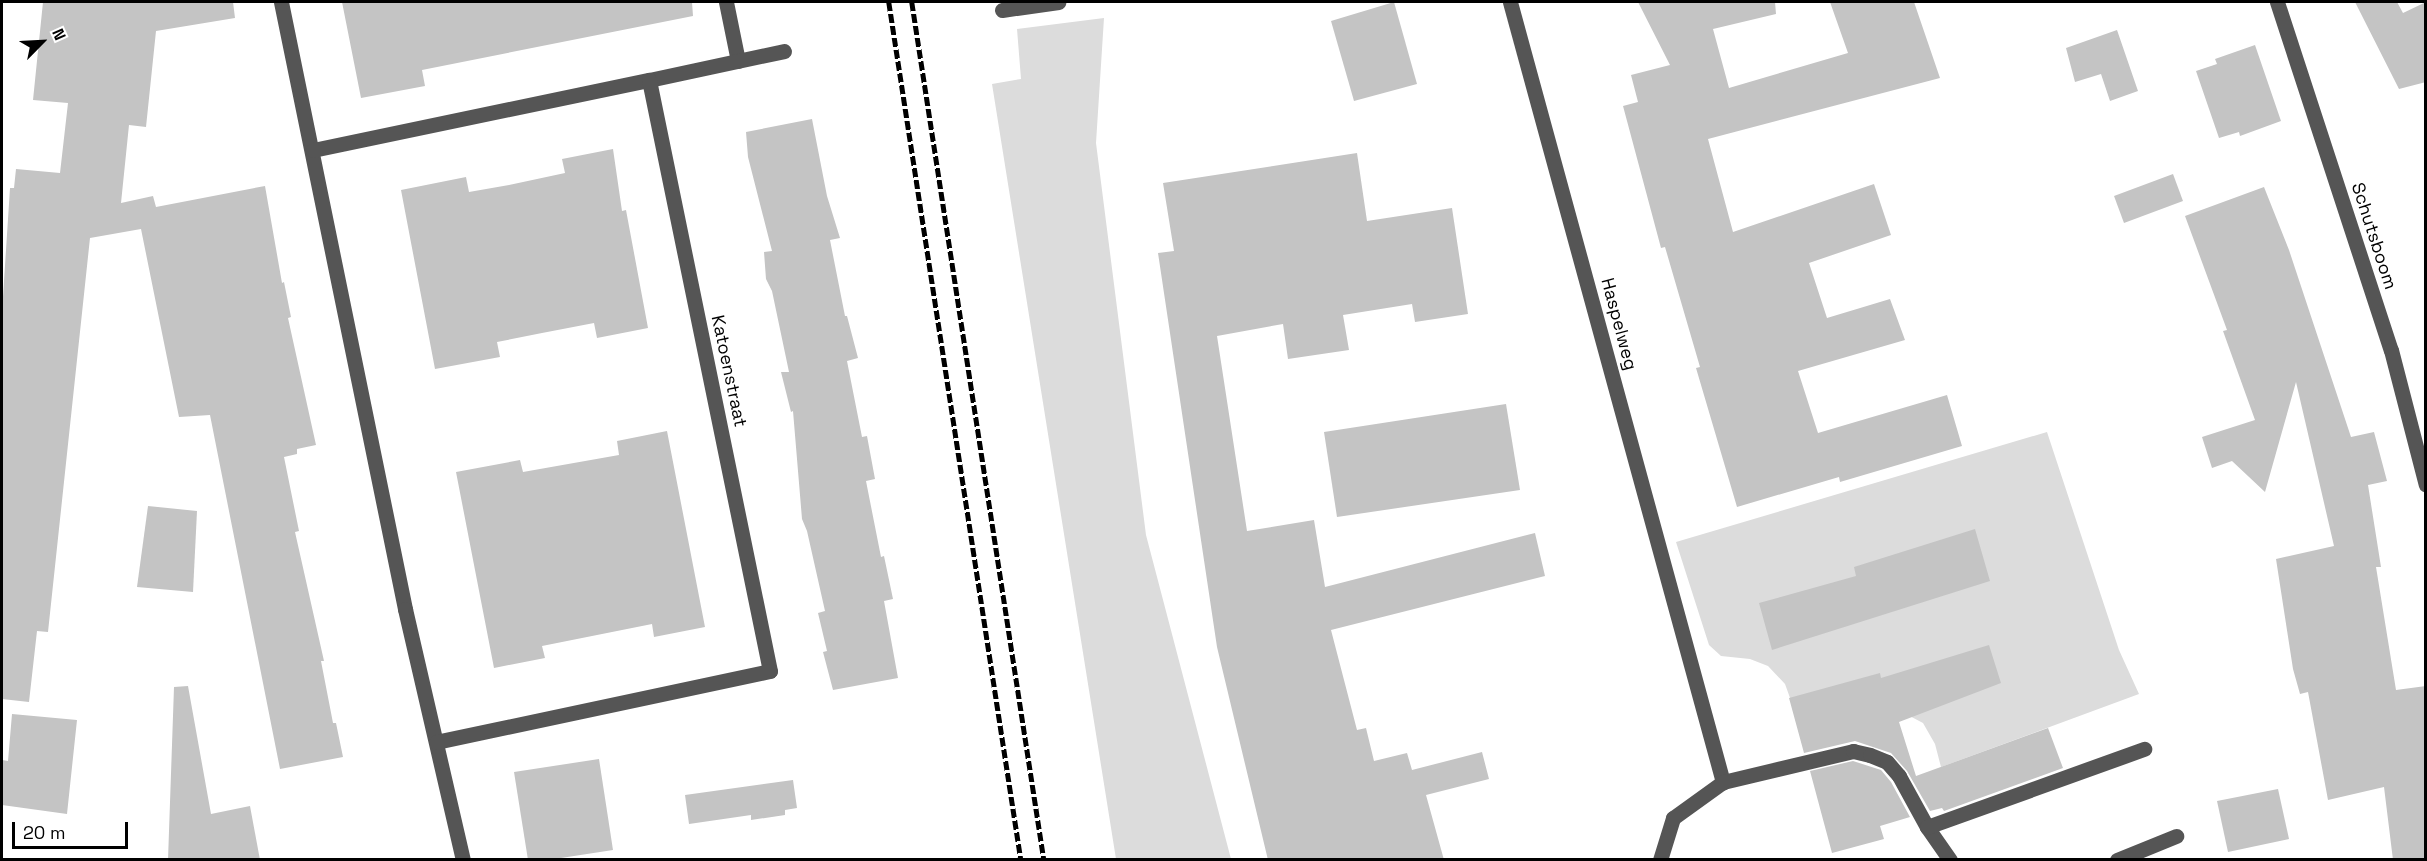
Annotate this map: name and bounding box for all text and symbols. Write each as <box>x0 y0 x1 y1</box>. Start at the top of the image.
north arrow <box>12 12 72 72</box>
text: N <box>47 25 71 44</box>
street label: Schutsboom <box>2347 180 2401 292</box>
street label: Haspelweg <box>1596 275 1642 373</box>
street label: Katoenstraat <box>707 313 751 429</box>
scale bar <box>15 810 130 848</box>
text: 20 m <box>23 821 66 844</box>

